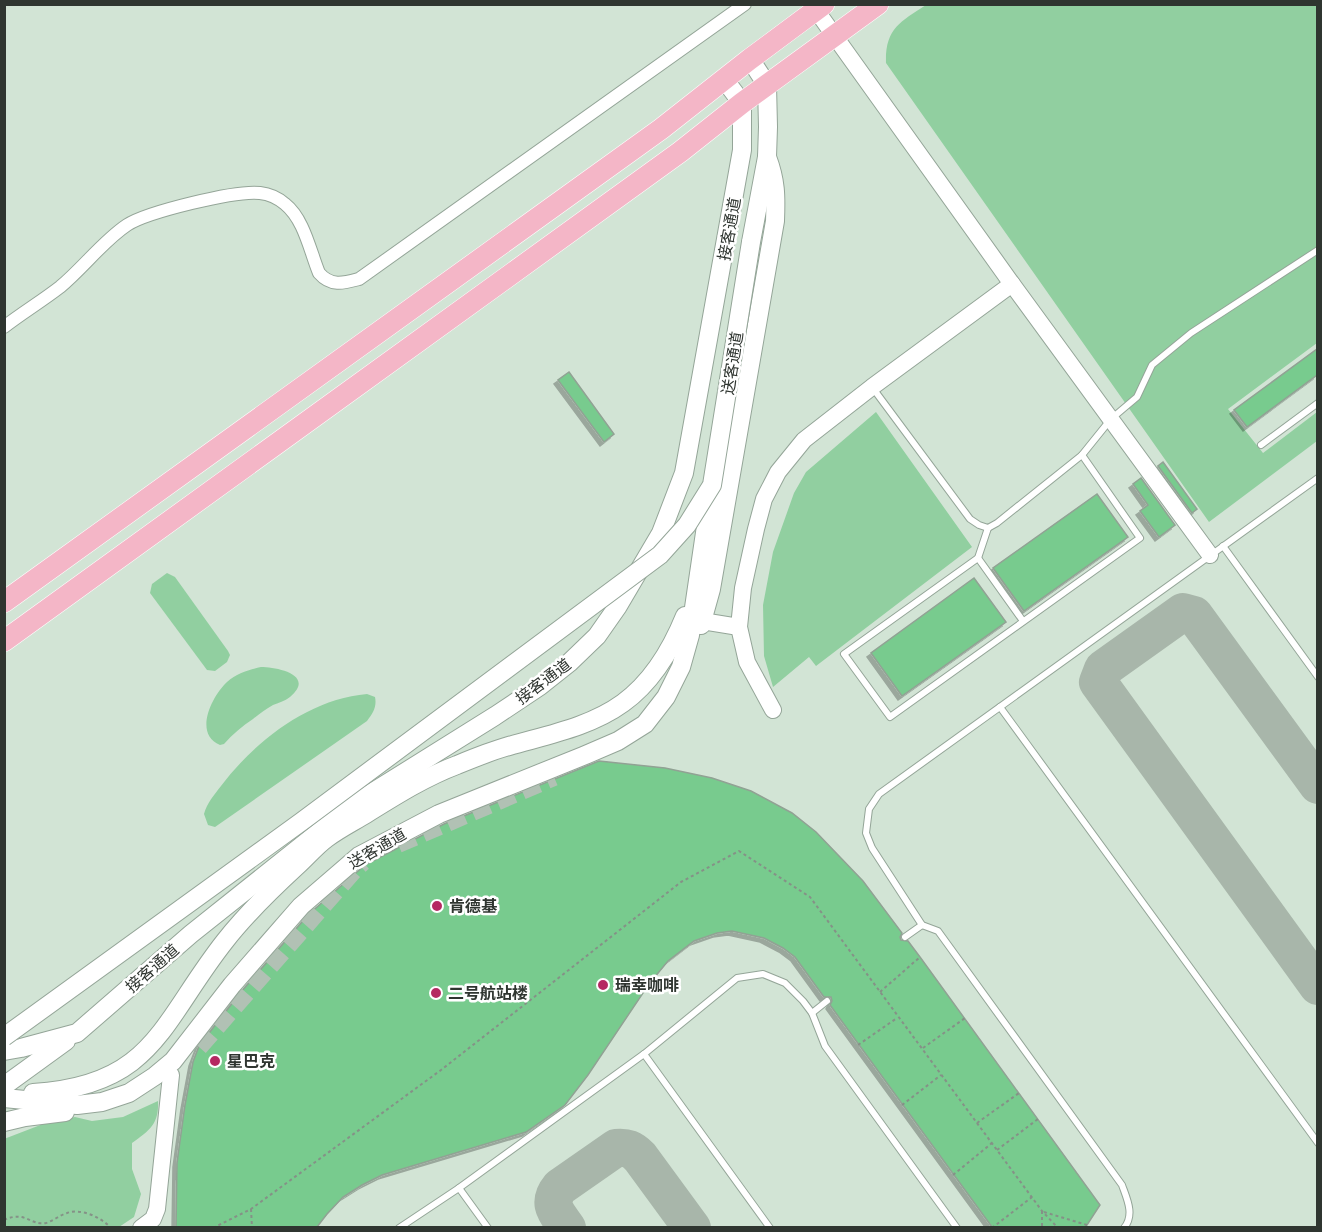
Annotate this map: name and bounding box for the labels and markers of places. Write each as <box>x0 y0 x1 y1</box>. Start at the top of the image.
place label: 肯德基 <box>449 897 498 918</box>
marker: 肯德基 <box>430 899 444 913</box>
place label: 瑞幸咖啡 <box>615 977 679 997</box>
marker: 瑞幸咖啡 <box>596 978 610 992</box>
place label: 二号航站楼 <box>448 985 528 1005</box>
marker: 二号航站楼 <box>429 986 443 1000</box>
place label: 星巴克 <box>227 1053 275 1073</box>
marker: 星巴克 <box>208 1054 222 1068</box>

